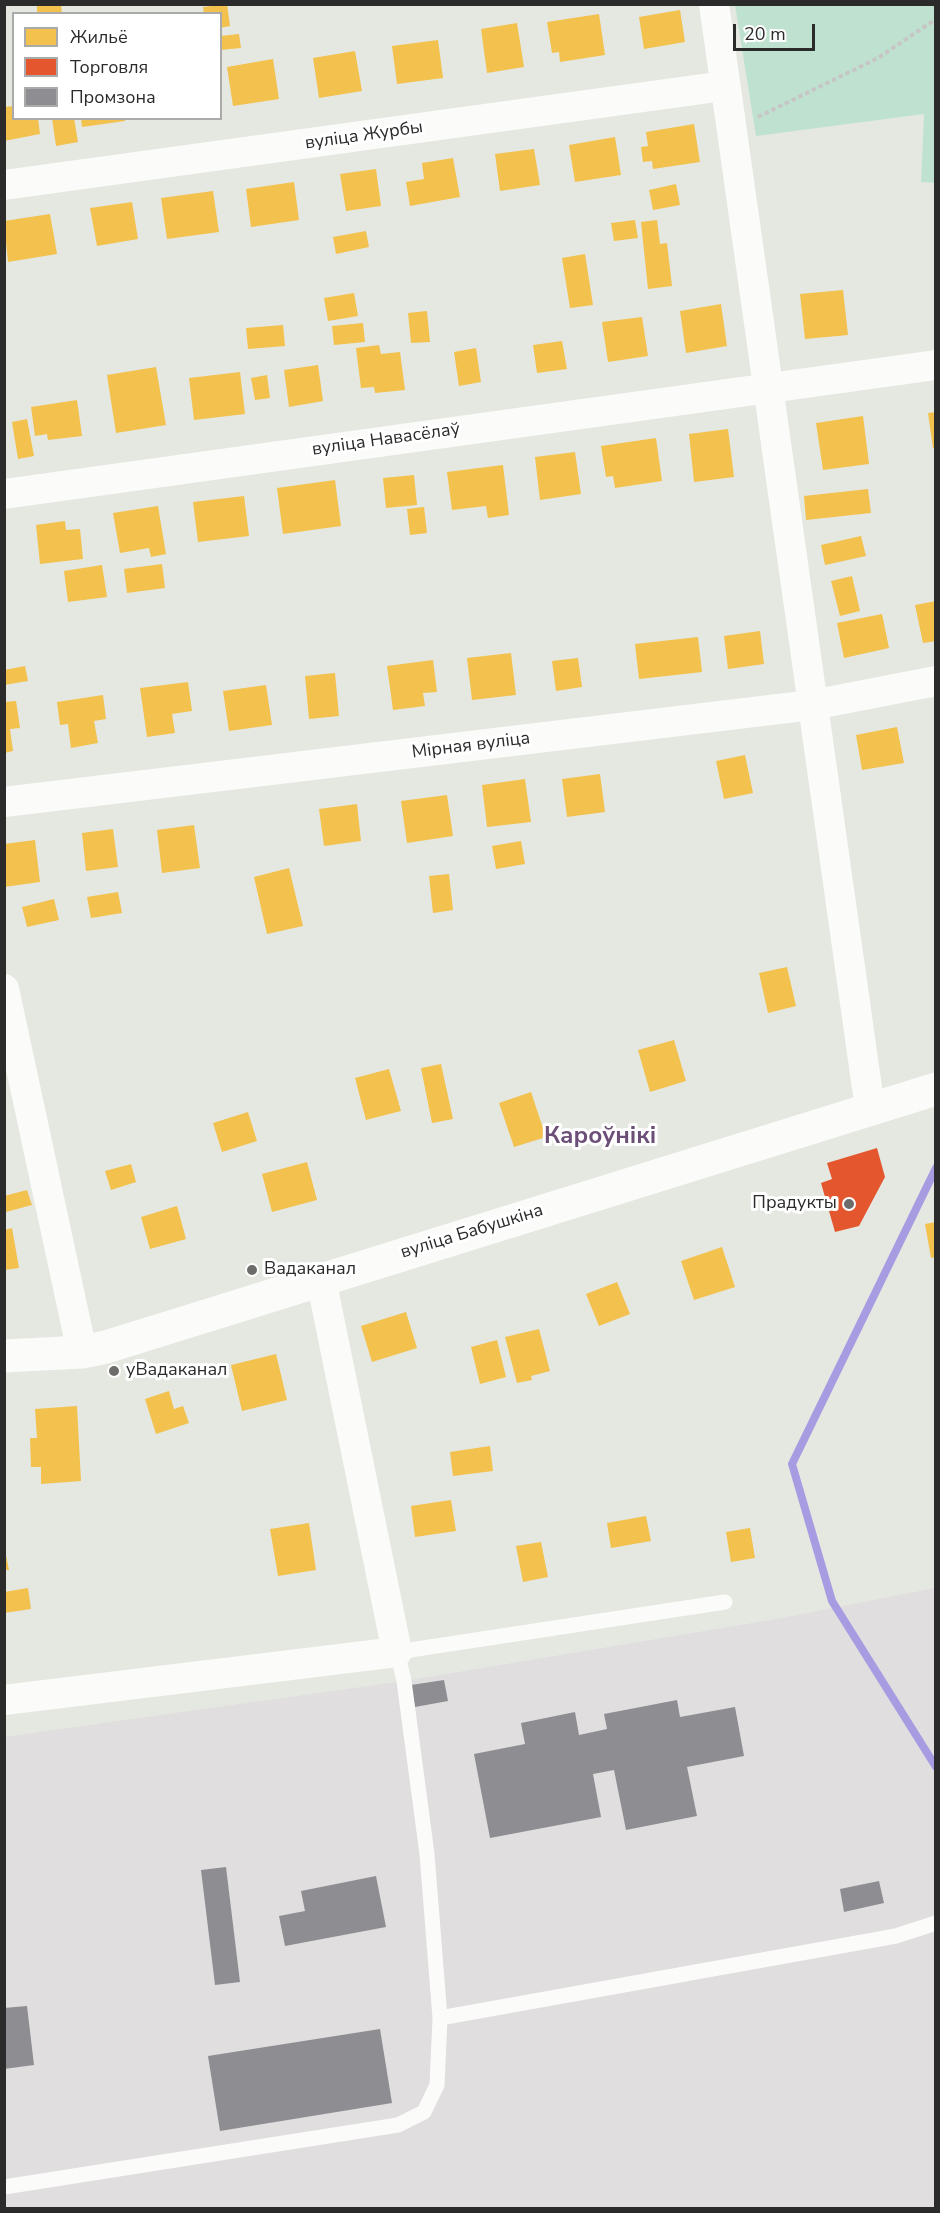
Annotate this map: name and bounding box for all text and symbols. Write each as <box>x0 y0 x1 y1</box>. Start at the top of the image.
legend <box>12 12 222 120</box>
scale bar <box>736 12 818 50</box>
text: 20 m <box>744 22 786 46</box>
text: Жильё <box>70 25 128 49</box>
text: Торговля <box>70 55 148 79</box>
text: Промзона <box>70 85 156 109</box>
street label: вуліца Журбы <box>304 117 424 155</box>
street label: вуліца Навасёлаў <box>311 419 461 461</box>
street label: Мірная вуліца <box>411 728 531 764</box>
district label: Кароўнікі <box>544 1123 656 1151</box>
place label: Прадукты <box>752 1193 837 1215</box>
marker: Прадукты <box>842 1197 856 1211</box>
street label: вуліца Бабушкіна <box>398 1200 546 1264</box>
place label: Вадаканал <box>264 1259 356 1281</box>
marker: Вадаканал <box>245 1263 259 1277</box>
place label: уВадаканал <box>126 1360 227 1382</box>
marker: уВадаканал <box>107 1364 121 1378</box>

